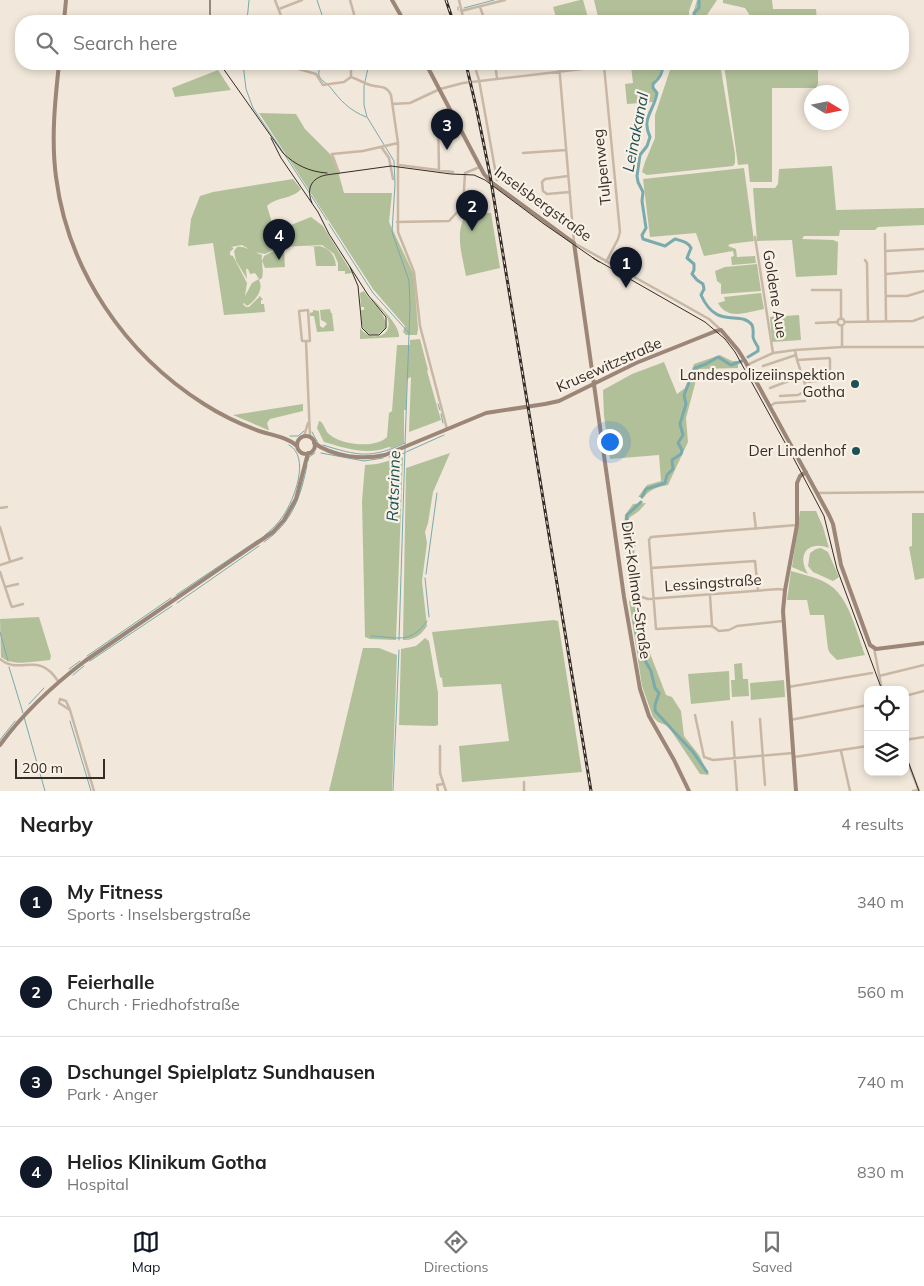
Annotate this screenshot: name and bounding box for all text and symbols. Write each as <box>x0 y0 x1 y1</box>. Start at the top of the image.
search box <box>15 15 909 70</box>
icon: search <box>33 29 61 57</box>
text: Search here <box>73 31 177 55</box>
north arrow <box>804 85 849 130</box>
water label: Leinakanal <box>617 90 653 174</box>
pin: 3 <box>431 109 463 150</box>
street label: Tulpenweg <box>588 128 615 206</box>
street label: Inselsbergstraße <box>491 162 596 245</box>
pin: 2 <box>456 190 488 231</box>
pin: 4 <box>263 219 295 260</box>
pin: 1 <box>610 247 642 288</box>
street label: Goldene Aue <box>759 248 792 339</box>
street label: Krusewitzstraße <box>553 333 664 396</box>
place label: Landespolizeiinspektion Gotha <box>680 365 845 401</box>
marker: Landespolizeiinspektion Gotha <box>849 378 861 390</box>
your location <box>597 429 623 455</box>
place label: Der Lindenhof <box>748 441 847 460</box>
marker: Der Lindenhof <box>850 445 862 457</box>
water label: Ratsrinne <box>382 450 404 522</box>
street label: Dirk-Kollmar-Straße <box>617 520 656 660</box>
street label: Lessingstraße <box>664 570 762 595</box>
map controls <box>864 686 909 776</box>
button: locate <box>864 686 909 731</box>
button: layers <box>864 731 909 776</box>
scale bar <box>15 756 105 779</box>
text: 200 m <box>22 759 63 777</box>
text: Nearby <box>20 811 93 837</box>
text: 4 results <box>841 814 904 834</box>
text: My Fitness <box>67 880 163 904</box>
text: 1 <box>31 892 41 912</box>
text: 340 m <box>857 892 904 912</box>
text: Sports · Inselsbergstraße <box>67 904 251 924</box>
text: Feierhalle <box>67 970 154 994</box>
text: 2 <box>31 982 41 1002</box>
text: 560 m <box>857 982 904 1002</box>
text: Church · Friedhofstraße <box>67 994 240 1014</box>
text: Dschungel Spielplatz Sundhausen <box>67 1060 375 1084</box>
text: 3 <box>31 1072 41 1092</box>
text: 740 m <box>857 1072 904 1092</box>
text: Park · Anger <box>67 1084 158 1104</box>
text: Helios Klinikum Gotha <box>67 1150 267 1174</box>
text: 4 <box>31 1162 41 1182</box>
text: 830 m <box>857 1162 904 1182</box>
text: Hospital <box>67 1174 129 1194</box>
tab: Map <box>132 1228 160 1276</box>
tab: Directions <box>424 1228 489 1276</box>
tab: Saved <box>752 1228 792 1276</box>

